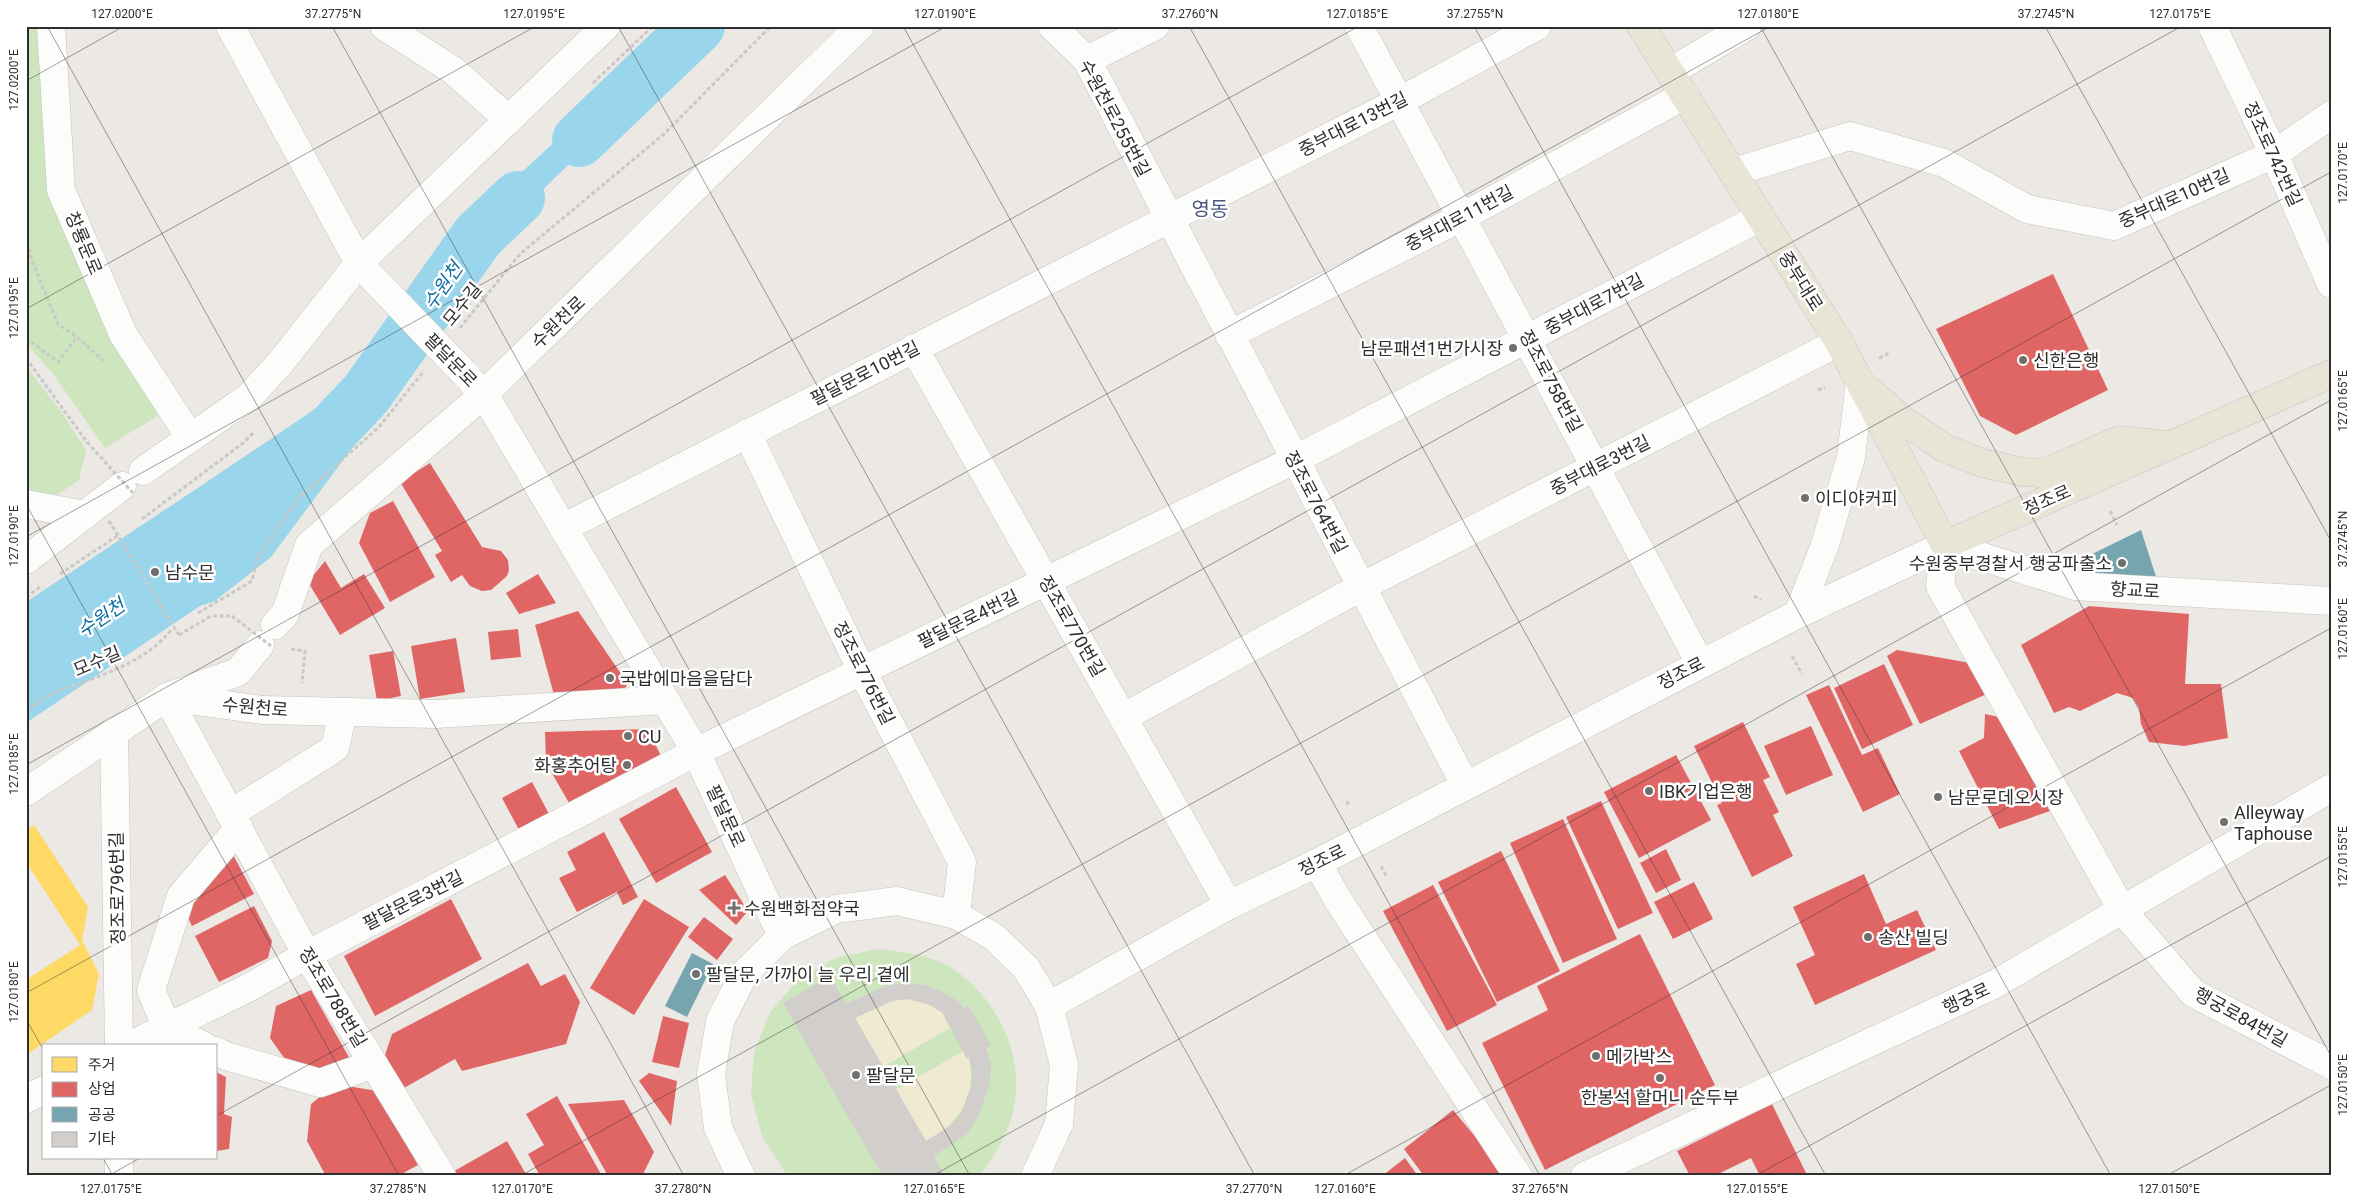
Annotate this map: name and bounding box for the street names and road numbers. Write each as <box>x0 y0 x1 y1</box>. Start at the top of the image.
street label: 수원천로255번길 <box>1075 56 1155 180</box>
street label: 중부대로13번길 <box>1295 87 1411 161</box>
street label: 정조로742번길 <box>2240 98 2306 210</box>
street label: 중부대로10번길 <box>2115 164 2233 232</box>
street label: 중부대로11번길 <box>1401 181 1517 255</box>
street label: 창룡문로 <box>61 208 107 278</box>
street label: 중부대로 <box>1775 247 1827 315</box>
street label: 중부대로7번길 <box>1541 269 1647 339</box>
street label: 모수길 <box>438 278 486 330</box>
street label: 수원천로 <box>527 291 589 353</box>
street label: 정조로758번길 <box>1515 326 1587 436</box>
street label: 팔달문로 <box>420 329 482 391</box>
street label: 팔달문로10번길 <box>807 336 923 410</box>
street label: 중부대로3번길 <box>1546 431 1654 499</box>
street label: 정조로764번길 <box>1280 447 1352 557</box>
street label: 정조로 <box>2020 480 2074 520</box>
street label: 정조로770번길 <box>1035 572 1109 680</box>
street label: 향교로 <box>2110 578 2160 602</box>
street label: 팔달문로4번길 <box>914 586 1022 652</box>
street label: 정조로776번길 <box>829 618 899 728</box>
street label: 모수길 <box>70 642 124 680</box>
street label: 정조로 <box>1654 652 1708 694</box>
street label: 수원천로 <box>221 694 289 720</box>
street label: 팔달문로 <box>702 782 750 850</box>
street label: 정조로796번길 <box>106 831 128 945</box>
street label: 정조로 <box>1295 840 1349 880</box>
street label: 팔달문로3번길 <box>359 866 467 934</box>
street label: 정조로788번길 <box>295 943 371 1051</box>
street label: 행궁로 <box>1939 978 1993 1018</box>
street label: 행궁로84번길 <box>2191 983 2291 1051</box>

